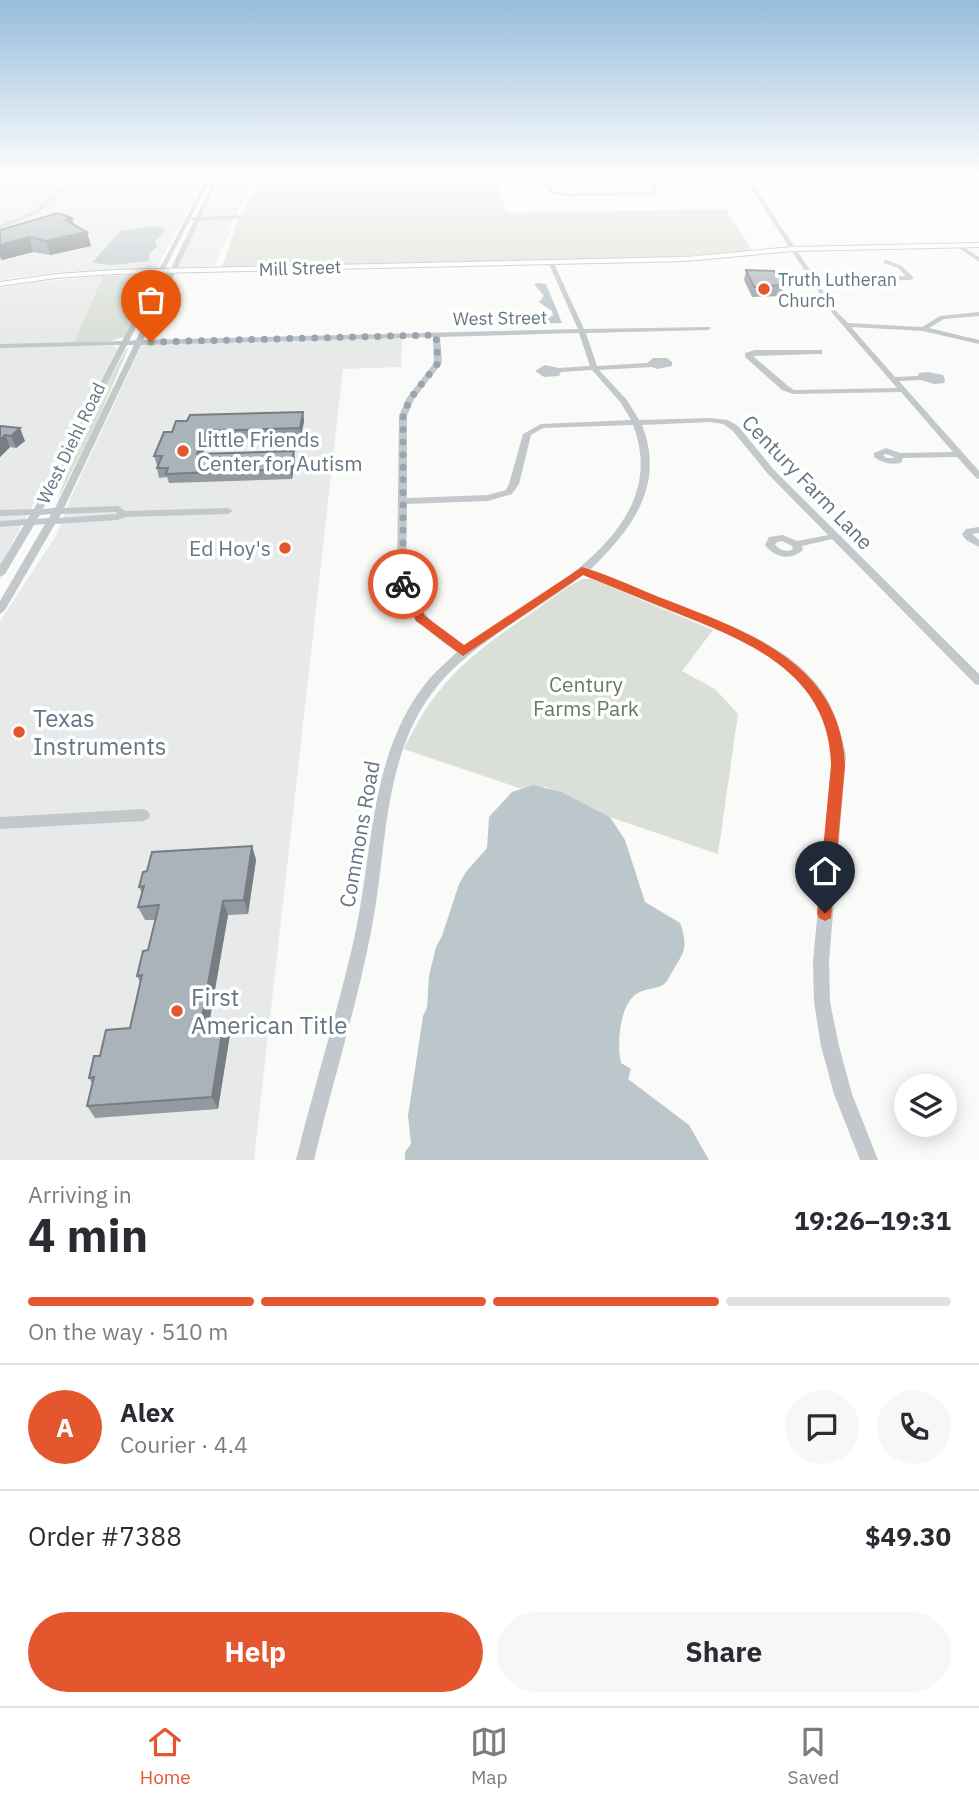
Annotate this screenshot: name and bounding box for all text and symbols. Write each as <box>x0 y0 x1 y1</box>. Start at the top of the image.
street label: Mill Street <box>258 255 342 281</box>
place label: Truth Lutheran Church <box>778 268 897 312</box>
pin <box>121 270 181 342</box>
icon: bag <box>132 281 170 319</box>
marker: Truth Lutheran Church <box>756 281 772 297</box>
street label: West Street <box>453 306 547 330</box>
street label: West Diehl Road <box>32 379 110 507</box>
street label: Century Farm Lane <box>736 408 880 556</box>
place label: Little Friends Center for Autism <box>197 425 363 477</box>
marker: Little Friends Center for Autism <box>175 443 191 459</box>
place label: Ed Hoy's <box>189 534 271 562</box>
marker: Ed Hoy's <box>277 540 293 556</box>
courier <box>368 549 438 619</box>
icon: bike <box>384 565 422 603</box>
park label: Century Farms Park <box>533 670 639 722</box>
place label: Texas Instruments <box>33 702 167 762</box>
marker: Texas Instruments <box>11 724 27 740</box>
street label: Commons Road <box>332 758 386 910</box>
pin <box>795 841 855 913</box>
icon: home <box>806 852 844 890</box>
place label: First American Title <box>191 981 347 1041</box>
marker: First American Title <box>169 1003 185 1019</box>
map controls <box>894 1074 957 1137</box>
button: layers <box>894 1074 957 1137</box>
text: Arriving in <box>28 1179 132 1209</box>
text: 19:26–19:31 <box>794 1203 951 1237</box>
text: 4 min <box>28 1205 148 1265</box>
text: On the way · 510 m <box>28 1316 228 1346</box>
button: chat <box>785 1390 859 1464</box>
button: phone <box>877 1390 951 1464</box>
text: Alex <box>120 1395 174 1429</box>
text: A <box>56 1410 74 1444</box>
text: Courier · 4.4 <box>120 1429 248 1459</box>
text: Order #7388 <box>28 1519 182 1553</box>
text: $49.30 <box>865 1519 951 1553</box>
button: Help <box>28 1612 483 1692</box>
button: Share <box>497 1612 951 1692</box>
tab: Home <box>140 1723 191 1789</box>
tab: Map <box>470 1723 508 1789</box>
tab: Saved <box>788 1723 839 1789</box>

